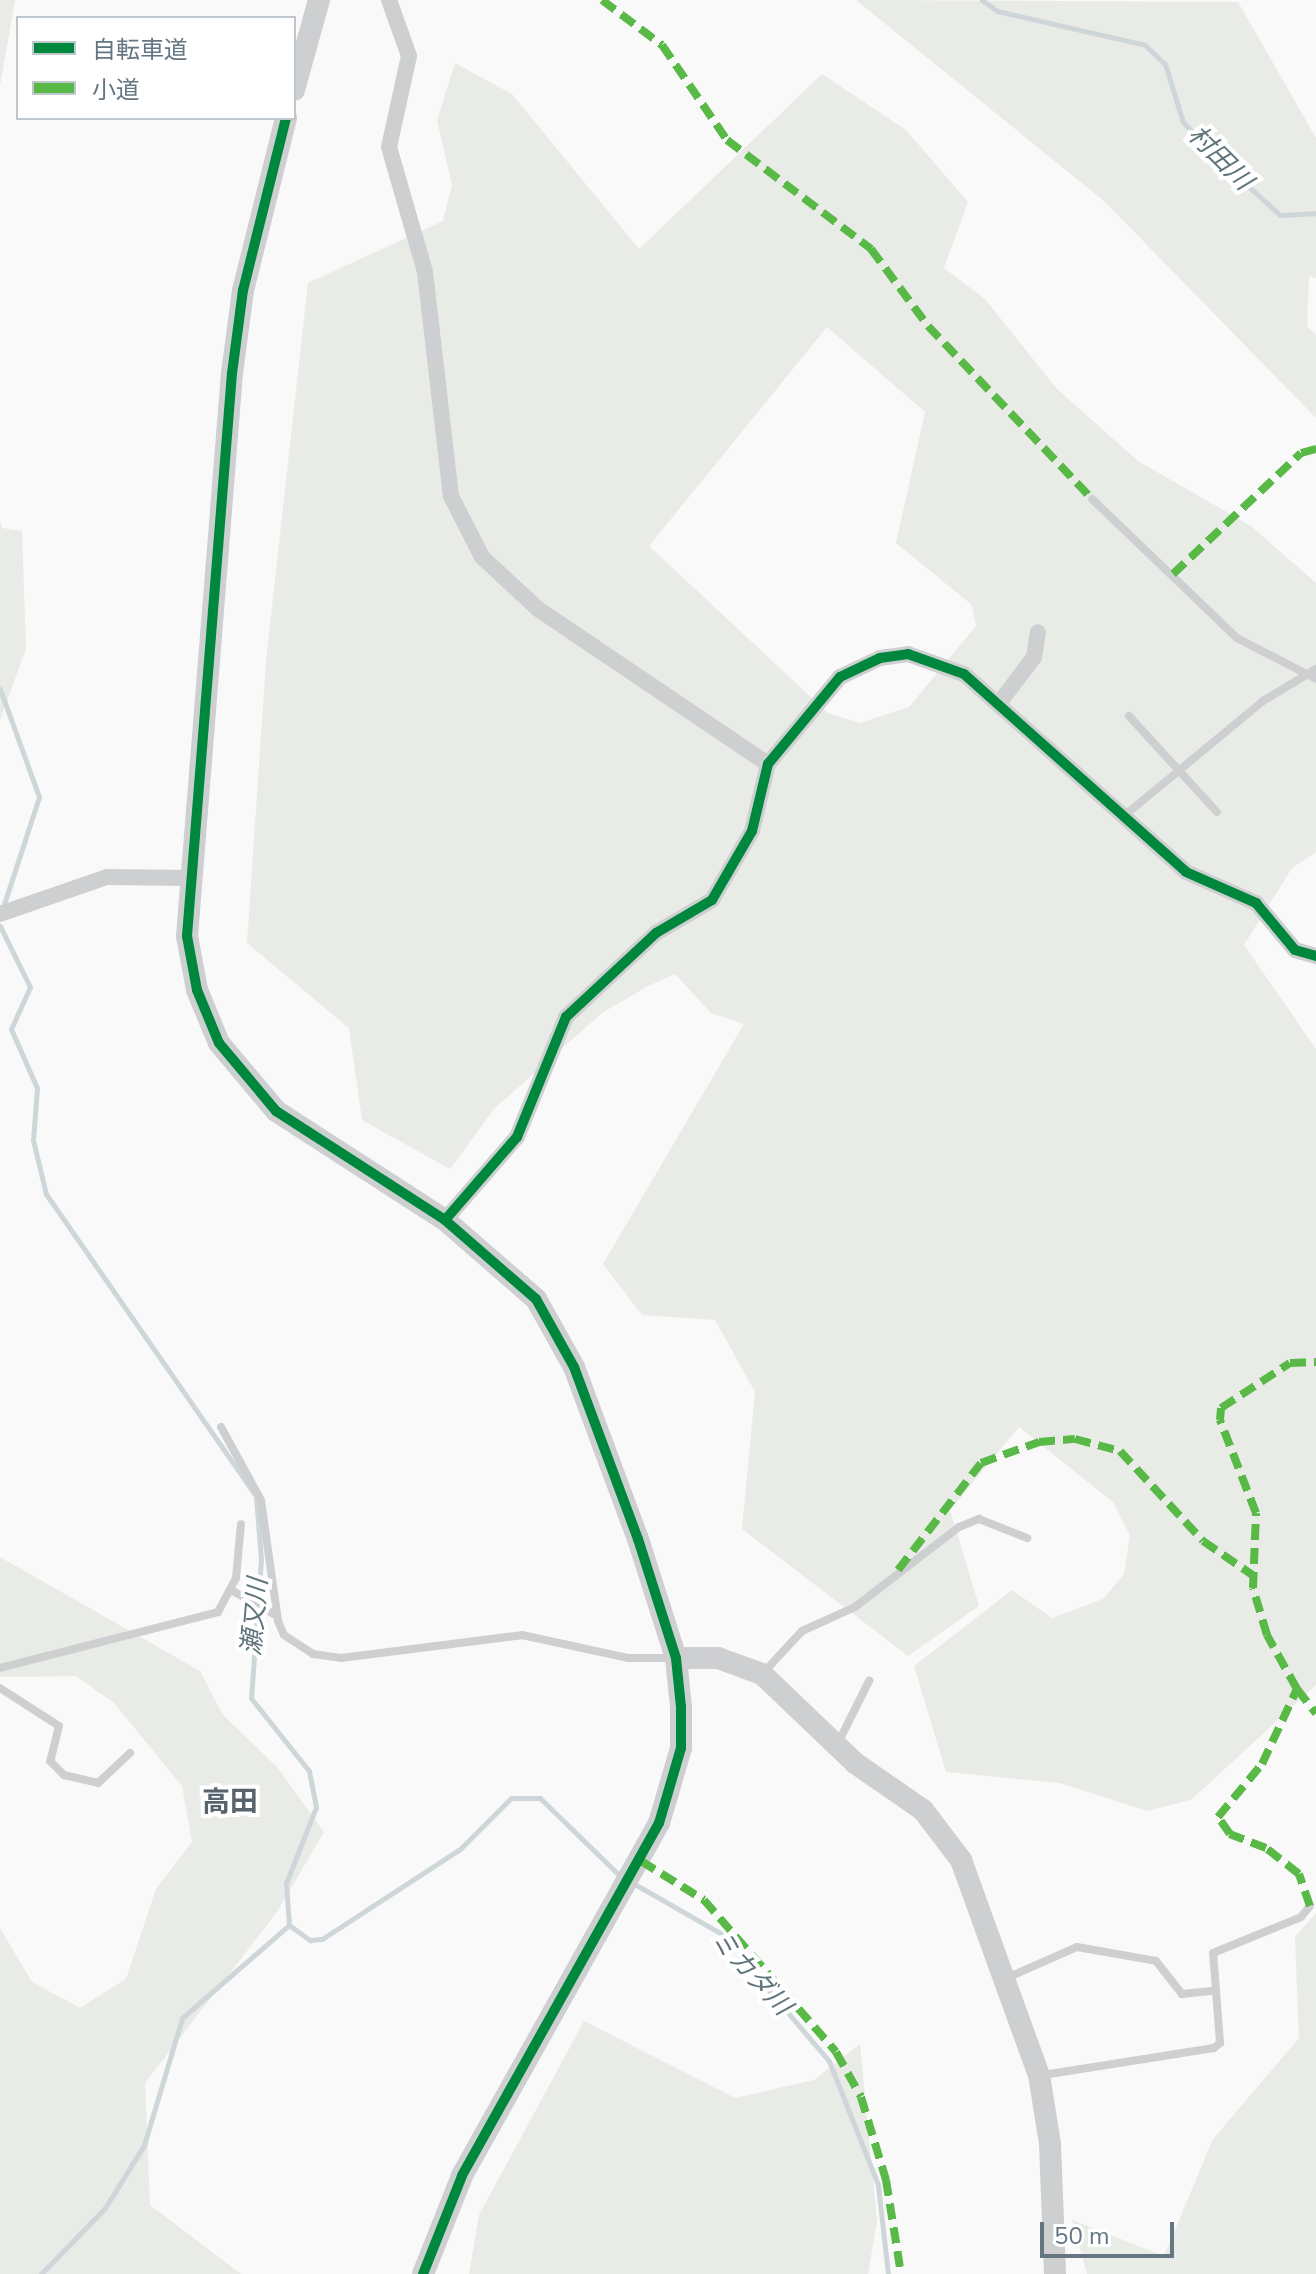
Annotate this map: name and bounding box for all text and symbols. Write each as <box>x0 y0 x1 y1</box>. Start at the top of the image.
legend <box>16 16 296 120</box>
text: 自転車道 <box>92 34 188 66</box>
text: 小道 <box>92 74 140 106</box>
water label: 村田川 <box>1181 119 1259 197</box>
water label: 瀬又川 <box>236 1577 274 1657</box>
district label: 高田 <box>202 1785 258 1819</box>
water label: ミカダ川 <box>704 1924 798 2022</box>
scale bar <box>1044 2206 1178 2256</box>
text: 50 m <box>1054 2220 1110 2252</box>

